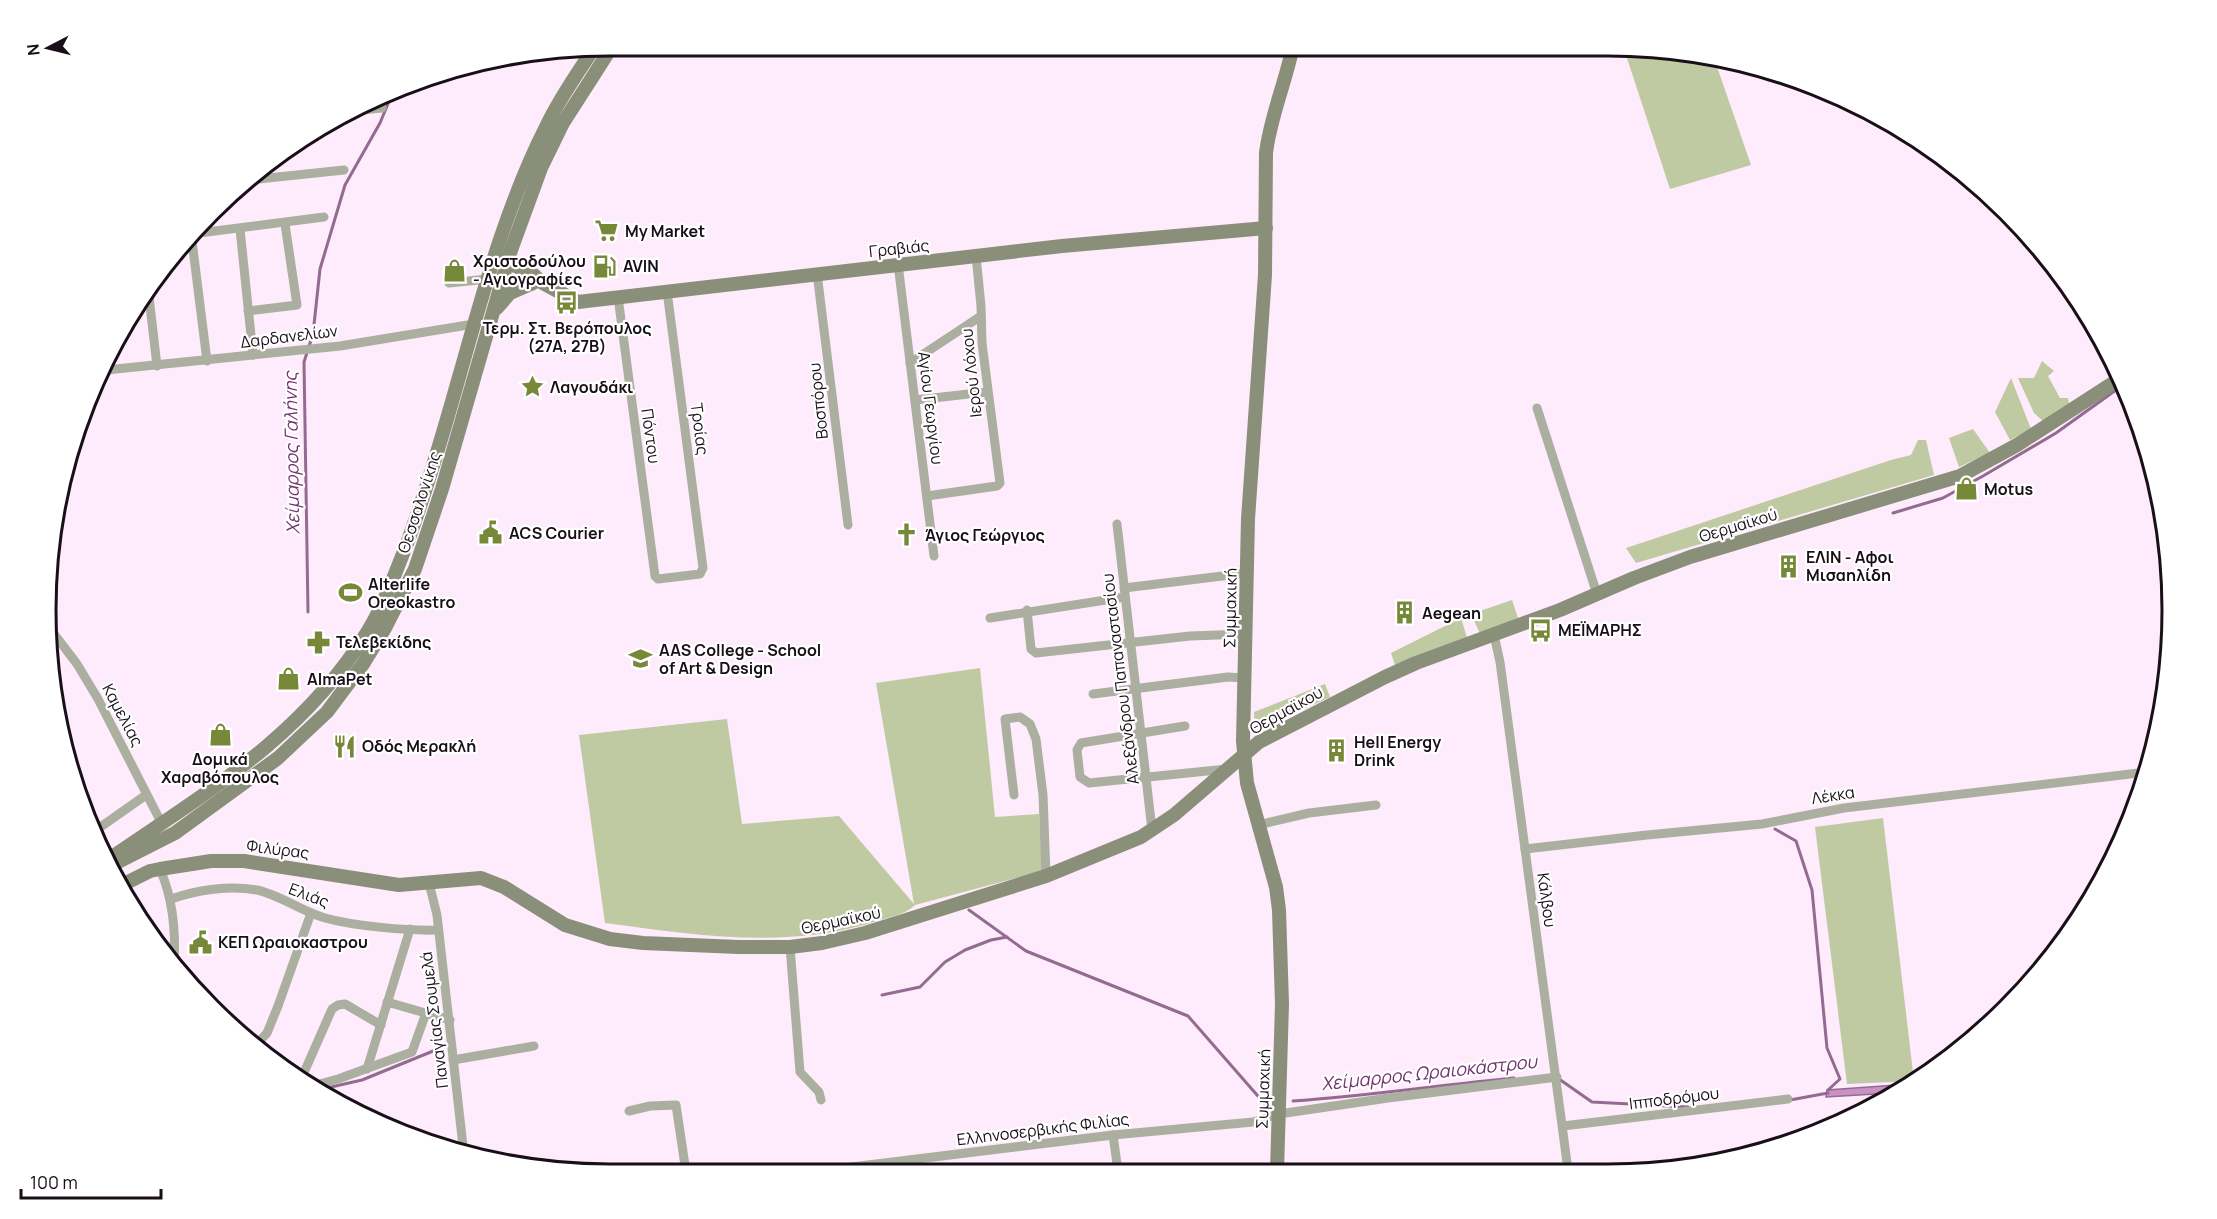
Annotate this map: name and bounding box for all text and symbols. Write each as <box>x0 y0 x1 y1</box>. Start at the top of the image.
north arrow <box>18 18 78 78</box>
text: N <box>21 43 45 57</box>
supermarket icon: My Market <box>594 218 620 244</box>
place label: My Market <box>625 220 705 242</box>
street label: Γραβιάς <box>868 234 930 262</box>
place label: Χριστοδούλου - Αγιογραφίες <box>473 250 586 290</box>
fuel station icon: AVIN <box>592 253 618 279</box>
place label: AVIN <box>623 255 659 277</box>
shop icon: Χριστοδούλου - Αγιογραφίες <box>442 257 468 283</box>
bus stop icon: Τερμ. Στ. Βερόπουλος (27Α, 27Β) <box>554 290 580 316</box>
place label: Τερμ. Στ. Βερόπουλος (27Α, 27Β) <box>483 317 651 357</box>
street label: Δαρδανελίων <box>239 319 339 353</box>
street label: Ιερού Λόχου <box>955 327 987 419</box>
street label: Αγίου Γεωργίου <box>913 350 949 466</box>
street label: Βοσπόρου <box>803 362 833 440</box>
water label: Χείμαρρος Γαλήνης <box>278 369 304 535</box>
place icon: Λαγουδάκι <box>519 374 545 400</box>
place label: Λαγουδάκι <box>550 376 634 398</box>
street label: Τροίας <box>686 402 714 456</box>
street label: Πόντου <box>636 407 666 465</box>
street label: Θεσσαλονίκης <box>392 448 446 556</box>
shop icon: Motus <box>1953 476 1979 502</box>
place label: Motus <box>1984 478 2034 500</box>
street label: Θερμαϊκού <box>1696 503 1780 547</box>
public building icon: ACS Courier <box>478 520 504 546</box>
place label: ACS Courier <box>509 522 604 544</box>
church icon: Άγιος Γεώργιος <box>894 522 920 548</box>
place label: Άγιος Γεώργιος <box>925 524 1045 546</box>
place label: ΕΛΙΝ - Αφοι Μισαηλίδη <box>1806 546 1894 586</box>
building icon: ΕΛΙΝ - Αφοι Μισαηλίδη <box>1775 553 1801 579</box>
street label: Συμμαχική <box>1218 568 1242 648</box>
street label: Αλεξάνδρου Παπαναστασίου <box>1096 572 1144 786</box>
place label: Alterlife Oreokastro <box>368 573 455 613</box>
sports icon: Alterlife Oreokastro <box>337 580 363 606</box>
building icon: Aegean <box>1391 600 1417 626</box>
place label: Aegean <box>1422 602 1481 624</box>
bus stop icon: ΜΕΪΜΑΡΗΣ <box>1527 617 1553 643</box>
place label: ΜΕΪΜΑΡΗΣ <box>1558 619 1642 641</box>
pharmacy icon: Τελεβεκίδης <box>305 629 331 655</box>
place label: Τελεβεκίδης <box>336 631 431 653</box>
place label: AAS College - School of Art & Design <box>659 639 821 679</box>
school or university icon: AAS College - School of Art & Design <box>628 646 654 672</box>
shop icon: AlmaPet <box>276 666 302 692</box>
place label: AlmaPet <box>307 668 373 690</box>
street label: Καμελίας <box>97 680 149 750</box>
street label: Θερμαϊκού <box>1245 681 1327 739</box>
shop icon: Δομικά Χαραβόπουλος <box>207 721 233 747</box>
place label: Hell Energy Drink <box>1354 731 1441 771</box>
restaurant icon: Οδός Μερακλή <box>331 733 357 759</box>
place label: Οδός Μερακλή <box>362 735 476 757</box>
building icon: Hell Energy Drink <box>1323 738 1349 764</box>
place label: Δομικά Χαραβόπουλος <box>161 748 279 788</box>
street label: Λέκκα <box>1810 781 1856 809</box>
street label: Φιλύρας <box>245 834 311 864</box>
street label: Κάλβου <box>1532 871 1562 929</box>
street label: Ελιάς <box>286 877 332 913</box>
street label: Θερμαϊκού <box>799 901 883 939</box>
public building icon: ΚΕΠ Ωραιοκαστρου <box>187 929 213 955</box>
place label: ΚΕΠ Ωραιοκαστρου <box>218 931 368 953</box>
street label: Παναγίας Σουμελά <box>415 950 453 1090</box>
street label: Συμμαχική <box>1251 1048 1275 1130</box>
water label: Χείμαρρος Ωραιοκάστρου <box>1320 1049 1539 1095</box>
street label: Ιπποδρόμου <box>1628 1082 1720 1114</box>
street label: Ελληνοσερβικής Φιλίας <box>955 1107 1131 1151</box>
scale bar <box>21 1162 160 1200</box>
text: 100 m <box>30 1170 78 1194</box>

